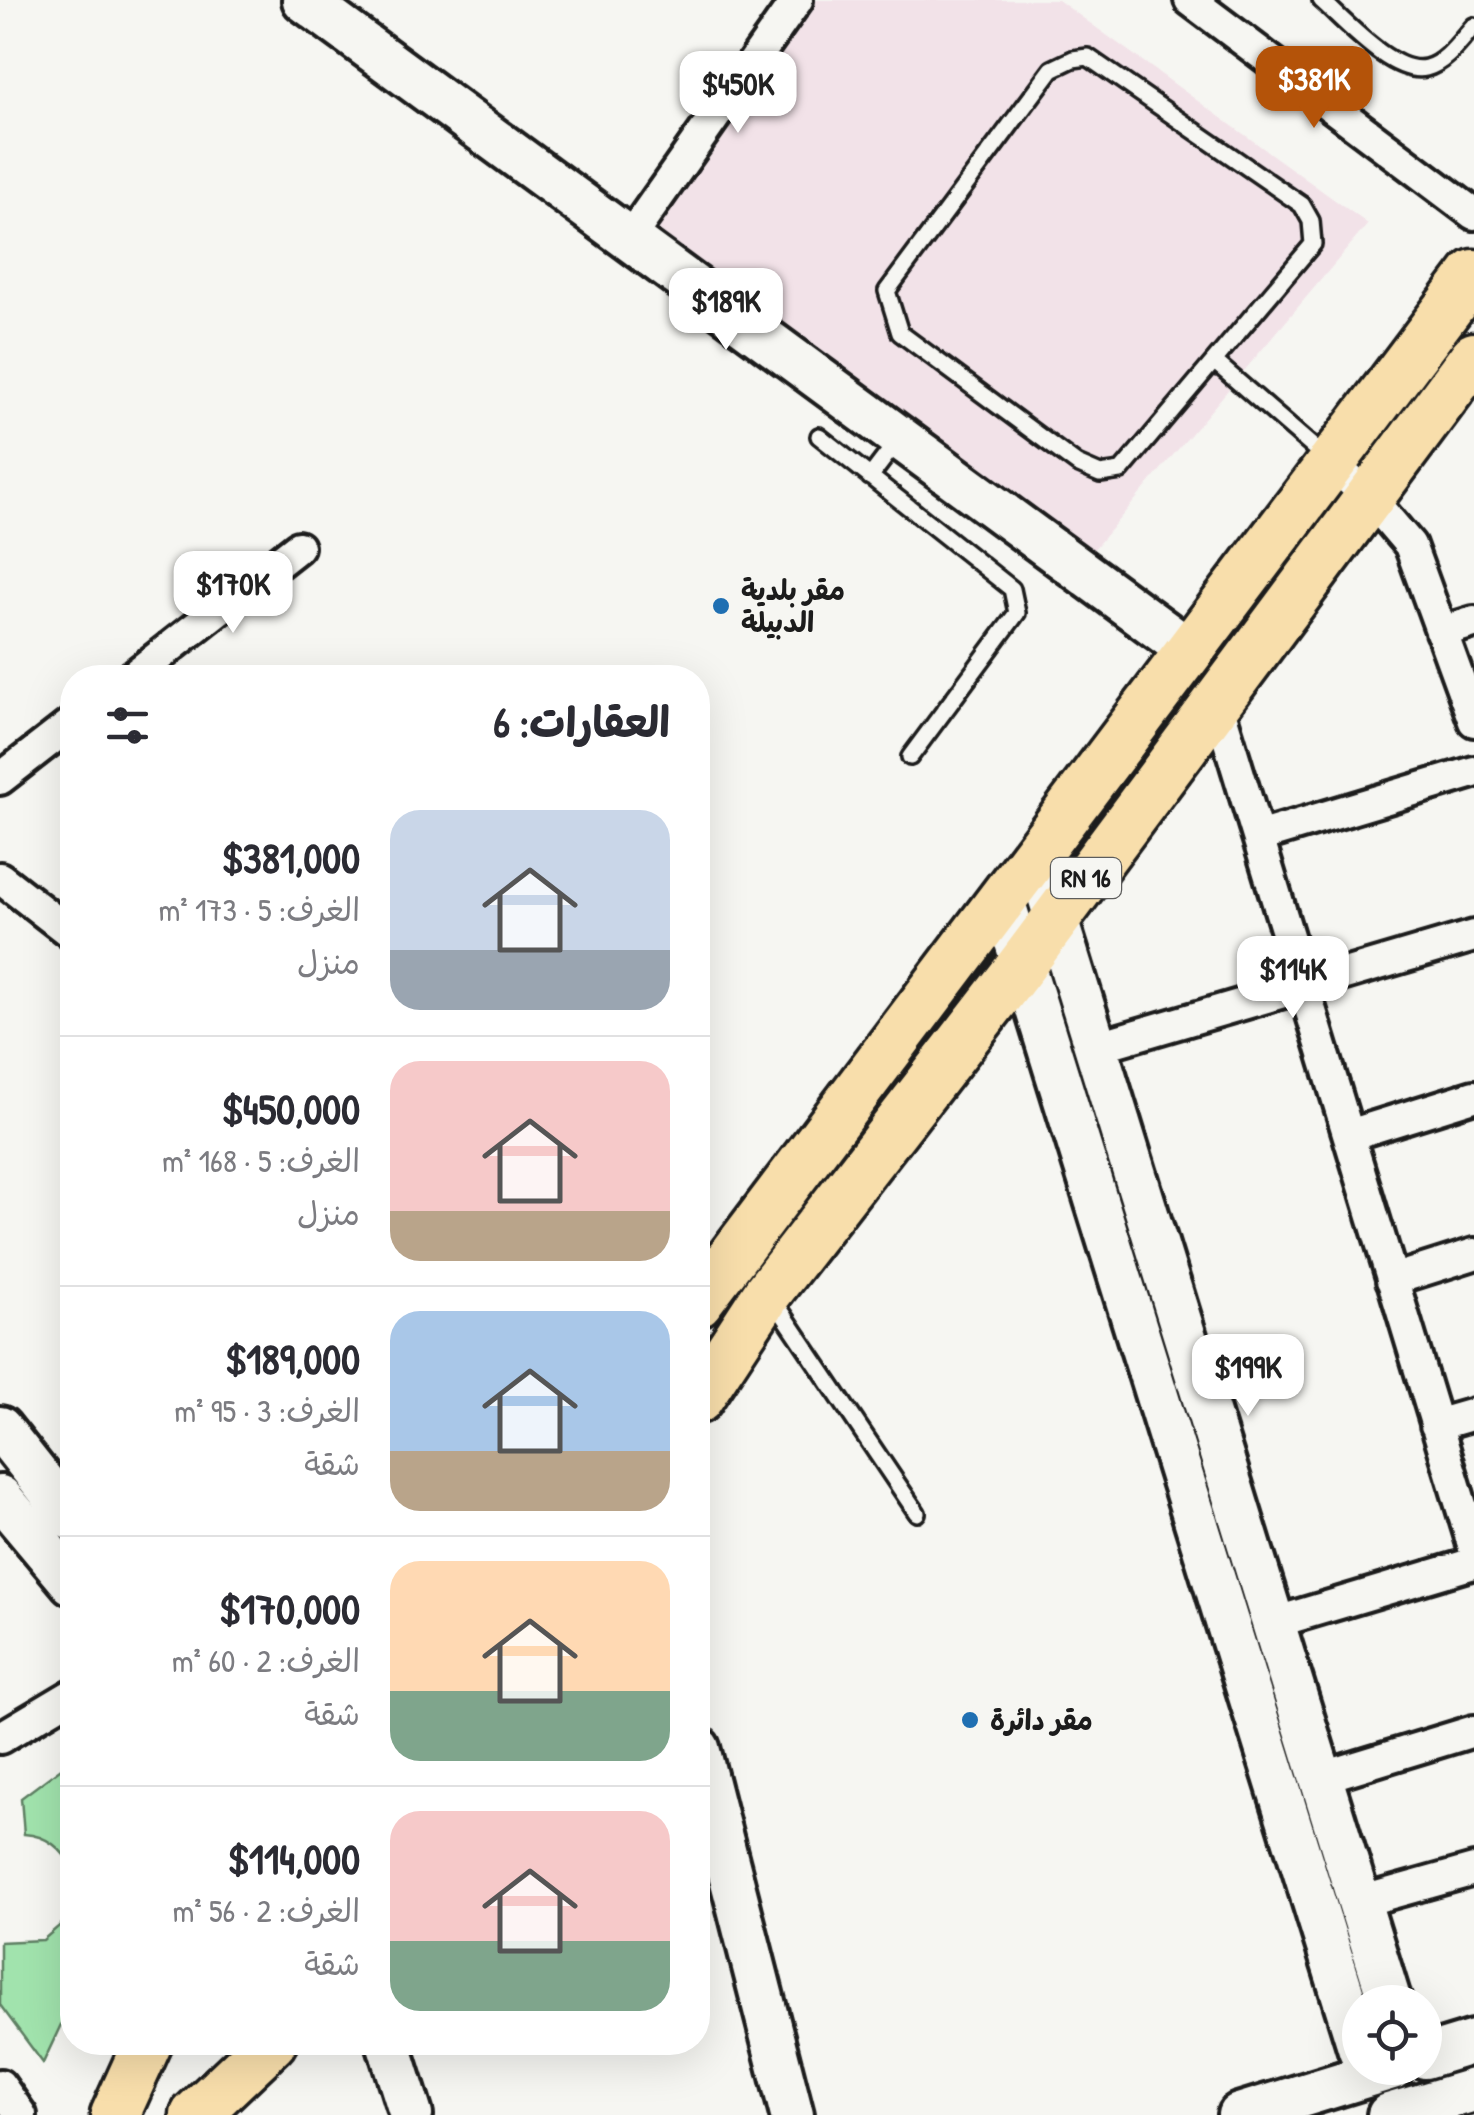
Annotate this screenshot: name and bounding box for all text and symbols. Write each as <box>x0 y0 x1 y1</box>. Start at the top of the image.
pin: $381K <box>1244 46 1384 131</box>
pin: $450K <box>668 51 808 136</box>
text: $381K <box>1278 57 1350 100</box>
text: $450K <box>702 62 774 105</box>
pin: $189K <box>656 268 796 353</box>
text: $189K <box>691 279 761 322</box>
pin: $170K <box>163 551 303 636</box>
text: $170K <box>196 562 270 605</box>
place label: مقر بلدية الدبيلة <box>741 571 845 641</box>
marker: مقر بلدية الدبيلة <box>710 595 732 617</box>
text: العقارات: 6 <box>493 693 670 750</box>
icon: filters <box>100 698 155 753</box>
text: $381,000 <box>222 829 360 886</box>
icon: home <box>470 850 590 970</box>
road number: RN 16 <box>1051 858 1121 898</box>
text: الغرف: 5 · 173 m² <box>158 888 360 931</box>
pin: $114K <box>1223 936 1363 1021</box>
text: منزل <box>297 941 360 984</box>
text: $114K <box>1259 947 1327 990</box>
text: $450,000 <box>221 1080 360 1137</box>
icon: home <box>470 1101 590 1221</box>
text: الغرف: 5 · 168 m² <box>162 1139 360 1182</box>
text: منزل <box>297 1192 360 1235</box>
text: $189,000 <box>225 1330 360 1387</box>
pin: $199K <box>1178 1334 1318 1419</box>
text: $199K <box>1214 1345 1282 1388</box>
icon: home <box>470 1351 590 1471</box>
text: الغرف: 3 · 95 m² <box>174 1389 360 1432</box>
text: شقة <box>304 1442 360 1485</box>
text: $170,000 <box>219 1580 360 1637</box>
icon: home <box>470 1601 590 1721</box>
text: الغرف: 2 · 60 m² <box>172 1639 360 1682</box>
text: شقة <box>304 1692 360 1735</box>
place label: مقر دائرة <box>990 1701 1093 1739</box>
marker: مقر دائرة <box>959 1709 981 1731</box>
text: $114,000 <box>228 1830 360 1887</box>
icon: home <box>470 1851 590 1971</box>
text: الغرف: 2 · 56 m² <box>173 1889 360 1932</box>
text: شقة <box>304 1942 360 1985</box>
map controls <box>1342 1985 1442 2085</box>
button: locate <box>1342 1985 1442 2085</box>

